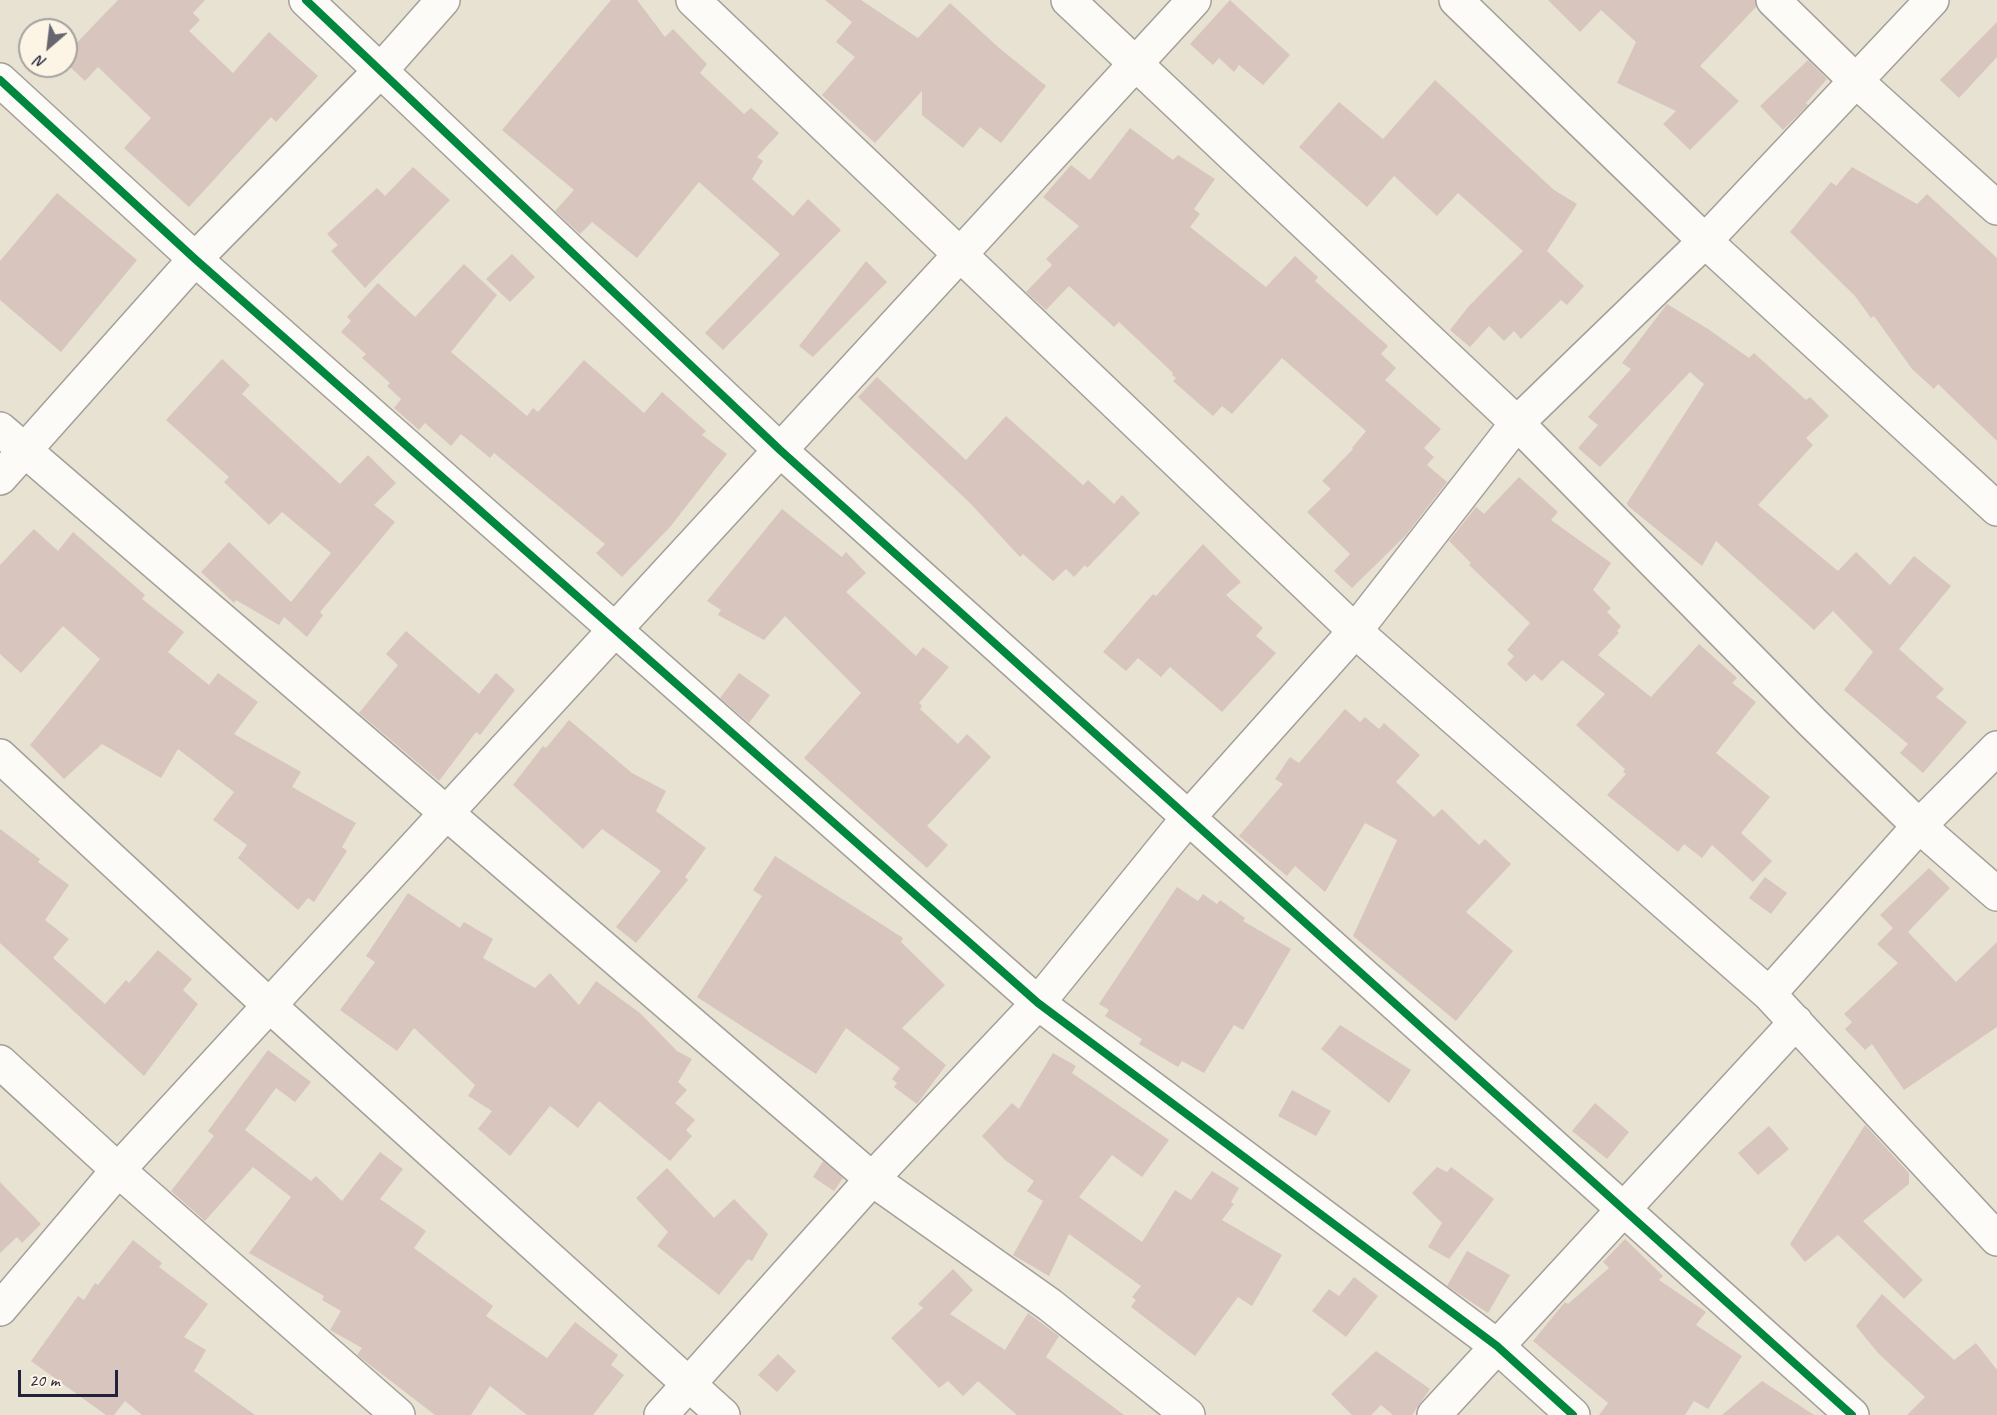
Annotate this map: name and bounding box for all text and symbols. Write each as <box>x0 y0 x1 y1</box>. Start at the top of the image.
north arrow <box>18 18 78 78</box>
text: N <box>31 51 50 73</box>
scale bar <box>21 1358 122 1396</box>
text: 20 m <box>29 1369 60 1391</box>

